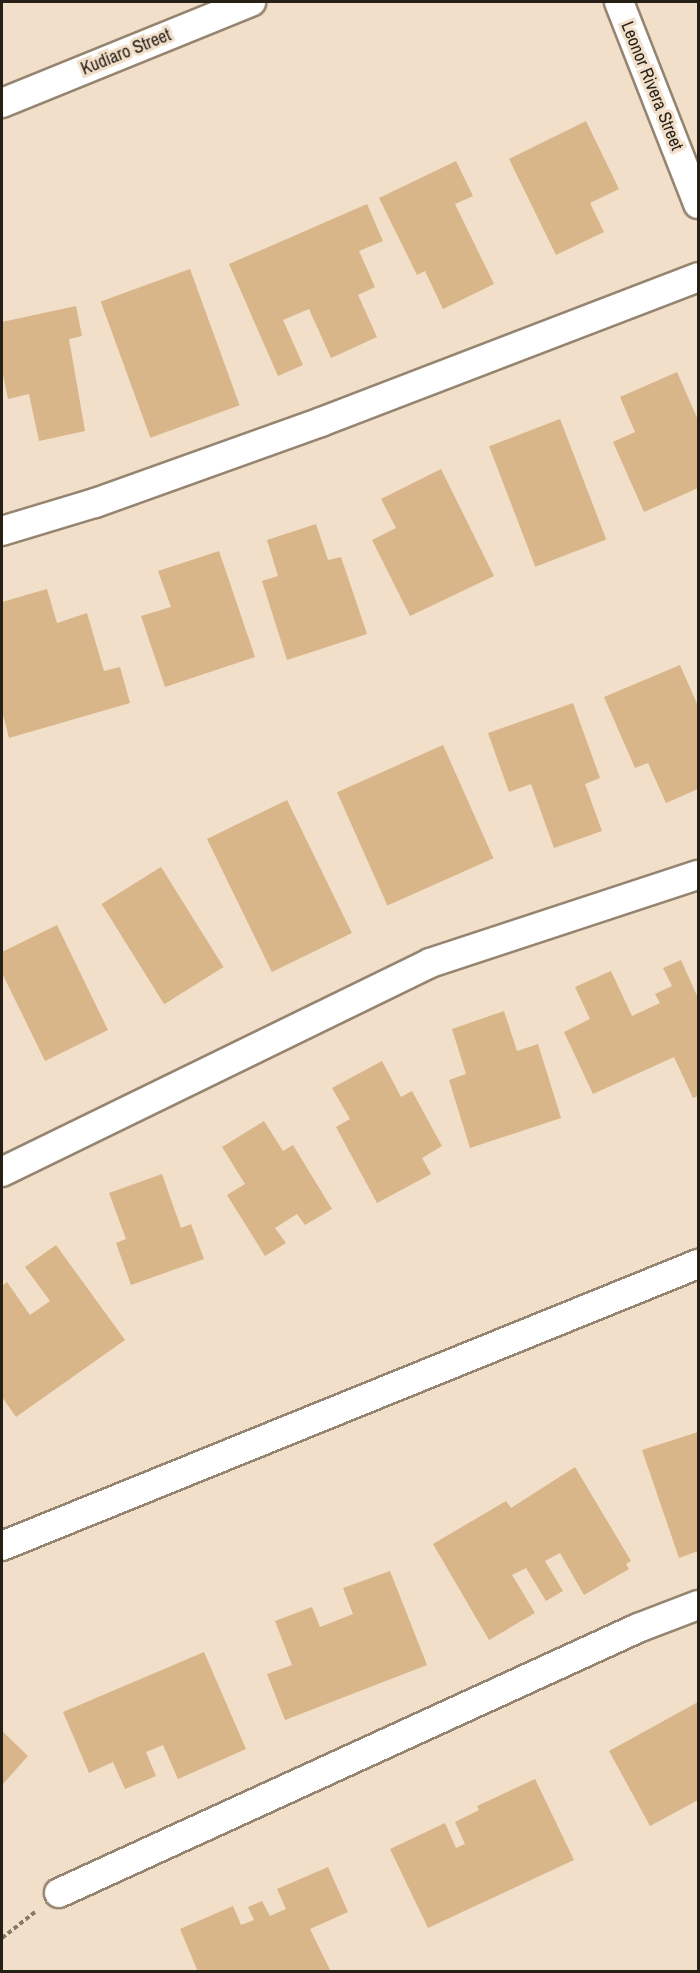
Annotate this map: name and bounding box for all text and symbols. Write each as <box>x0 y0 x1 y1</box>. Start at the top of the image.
street label: Leonor Rivera Street <box>616 18 688 154</box>
street label: Kudiaro Street <box>78 24 174 80</box>

